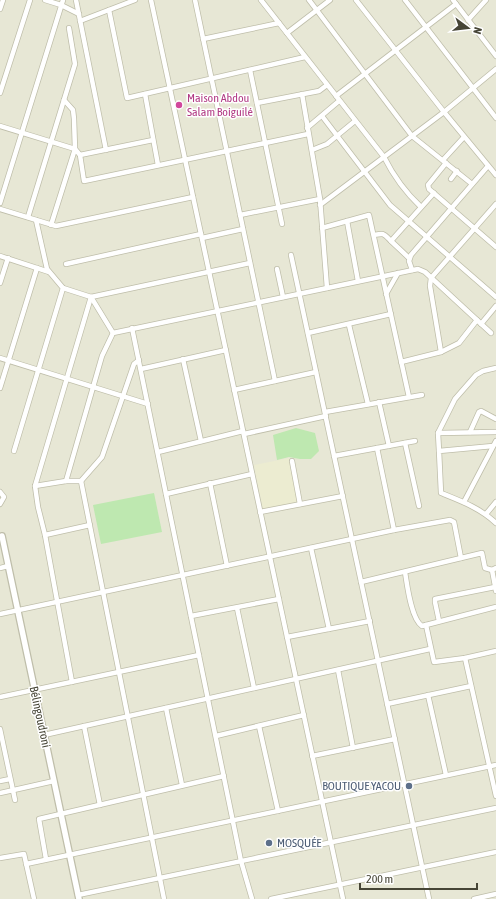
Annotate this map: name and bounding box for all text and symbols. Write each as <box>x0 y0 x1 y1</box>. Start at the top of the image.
north arrow <box>448 8 488 48</box>
text: N <box>471 26 484 35</box>
place label: Maison Abdou Salam Boiguilé <box>187 91 253 119</box>
marker: Maison Abdou Salam Boiguilé <box>174 100 184 110</box>
street label: Bélingoudroni <box>27 685 53 749</box>
place label: BOUTIQUE YACOU <box>322 779 401 793</box>
marker: BOUTIQUE YACOU <box>404 781 414 791</box>
place label: MOSQUÉE <box>277 836 321 850</box>
marker: MOSQUÉE <box>264 838 274 848</box>
scale bar <box>360 865 477 891</box>
text: 200 m <box>366 872 393 886</box>

